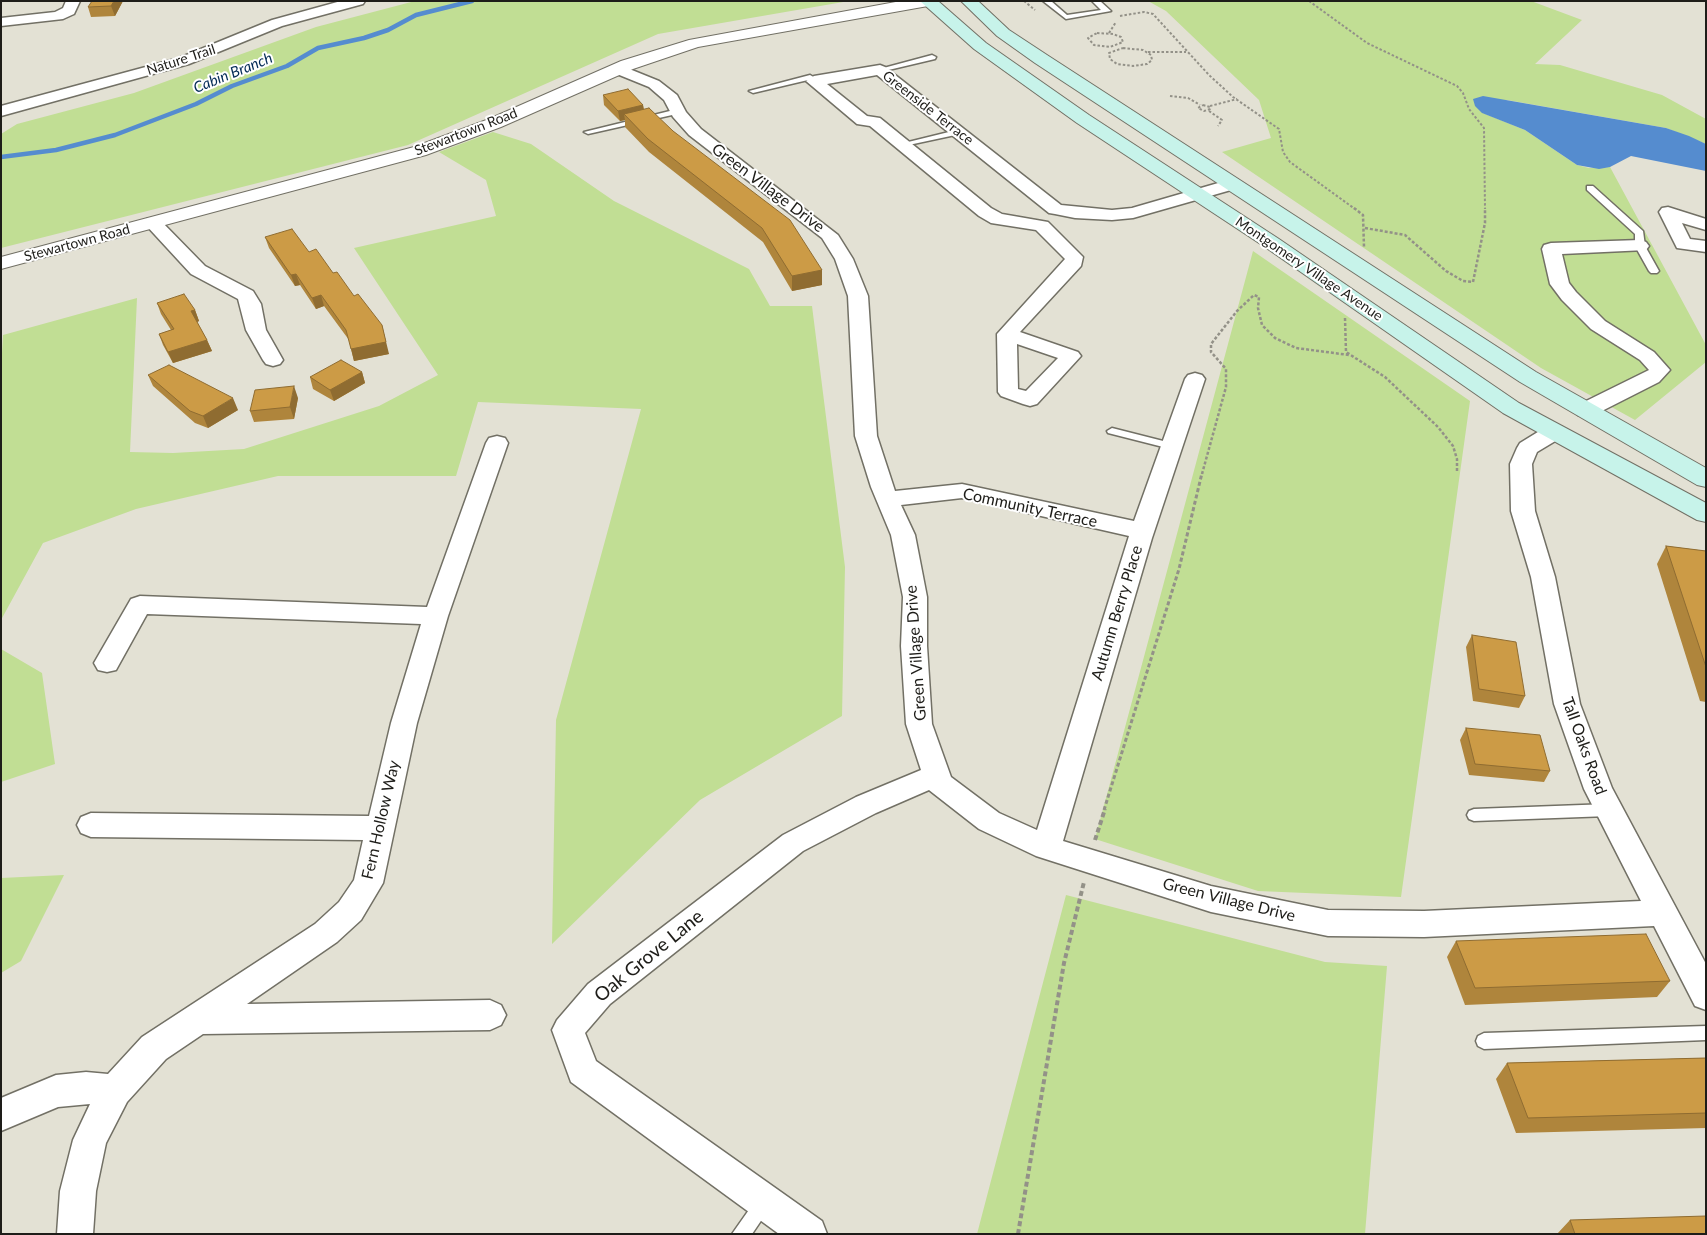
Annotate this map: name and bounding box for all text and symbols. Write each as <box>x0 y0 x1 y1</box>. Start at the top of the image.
street label: Nature Trail <box>145 41 217 79</box>
water label: Cabin Branch <box>191 49 275 97</box>
street label: Greenside Terrace <box>879 67 977 149</box>
street label: Stewartown Road <box>412 105 520 159</box>
street label: Green Village Drive <box>708 139 828 237</box>
street label: Montgomery Village Avenue <box>1232 213 1386 325</box>
street label: Stewartown Road <box>22 221 132 265</box>
street label: Community Terrace <box>961 484 1099 532</box>
street label: Autumn Berry Place <box>1087 543 1147 683</box>
street label: Green Village Drive <box>902 584 930 722</box>
street label: Tall Oaks Road <box>1557 695 1611 797</box>
street label: Fern Hollow Way <box>358 759 404 881</box>
street label: Green Village Drive <box>1161 874 1297 926</box>
street label: Oak Grove Lane <box>590 905 708 1007</box>

